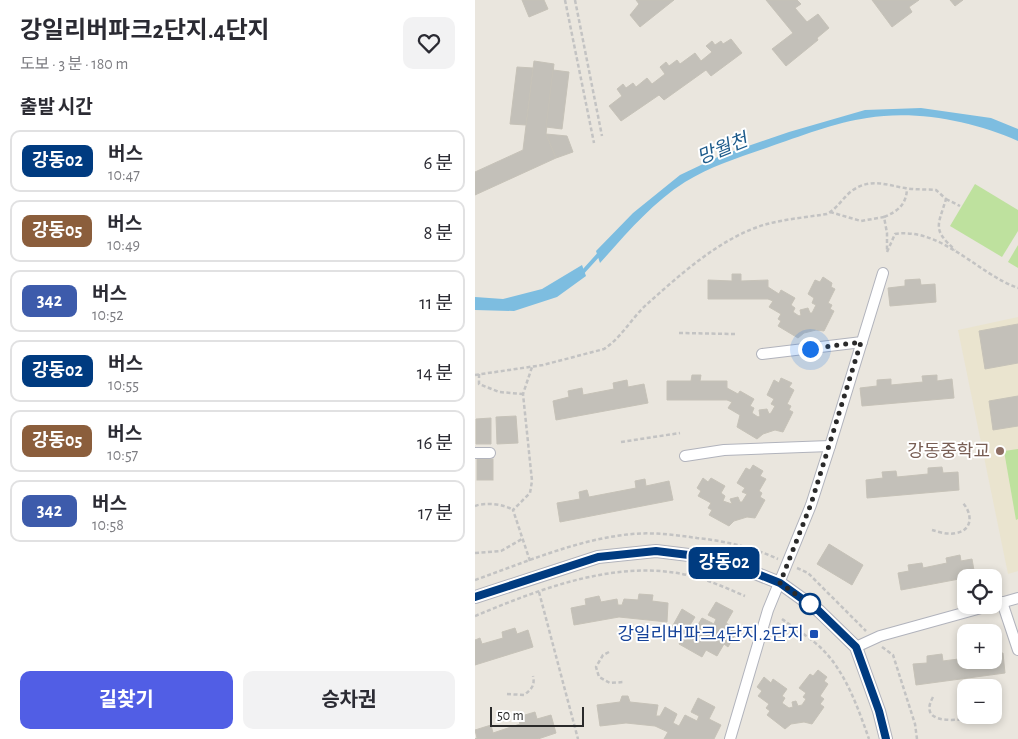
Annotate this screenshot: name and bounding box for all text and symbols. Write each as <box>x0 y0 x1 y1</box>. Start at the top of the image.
button: heart <box>403 17 455 69</box>
text: 강일리버파크2단지.4단지 <box>20 19 270 43</box>
text: 도보 · 3 분 · 180 m <box>20 56 128 72</box>
text: 출발 시간 <box>20 98 93 117</box>
water label: 망월천 <box>694 129 752 168</box>
text: 버스 <box>108 145 143 164</box>
text: 강동02 <box>32 152 83 170</box>
text: 6 분 <box>423 154 453 173</box>
text: 10:47 <box>108 167 140 183</box>
text: 버스 <box>107 215 142 234</box>
text: 강동05 <box>32 222 82 240</box>
text: 8 분 <box>423 224 453 243</box>
text: 10:49 <box>107 237 140 253</box>
text: 버스 <box>92 285 127 304</box>
text: 342 <box>37 292 62 310</box>
text: 11 분 <box>419 294 453 313</box>
text: 10:52 <box>92 307 124 323</box>
your location <box>798 337 823 362</box>
text: 버스 <box>108 355 143 374</box>
text: 강동02 <box>32 362 83 380</box>
text: 14 분 <box>417 364 453 383</box>
text: 10:55 <box>108 377 139 393</box>
text: 버스 <box>107 425 142 444</box>
text: 강동05 <box>32 432 82 450</box>
text: 16 분 <box>417 434 453 453</box>
place label: 강동중학교 <box>907 441 990 461</box>
marker: 강동중학교 <box>994 445 1006 457</box>
text: 10:57 <box>107 447 138 463</box>
text: 버스 <box>92 495 127 514</box>
text: 342 <box>37 502 62 520</box>
text: 17 분 <box>418 504 453 523</box>
text: 10:58 <box>92 517 124 533</box>
line badge: 강동02 <box>689 547 759 579</box>
text: 강동02 <box>699 554 749 572</box>
map controls <box>957 569 1002 724</box>
button: locate <box>957 569 1002 614</box>
unlabelled marker <box>799 593 821 615</box>
place label: 강일리버파크4단지.2단지 <box>617 624 804 644</box>
button: + <box>957 624 1002 669</box>
marker: 강일리버파크4단지.2단지 <box>808 628 820 640</box>
button: 길찾기 <box>20 671 233 729</box>
button: 승차권 <box>243 671 455 729</box>
button: − <box>957 679 1002 724</box>
scale bar <box>490 704 584 727</box>
text: 50 m <box>497 709 524 723</box>

